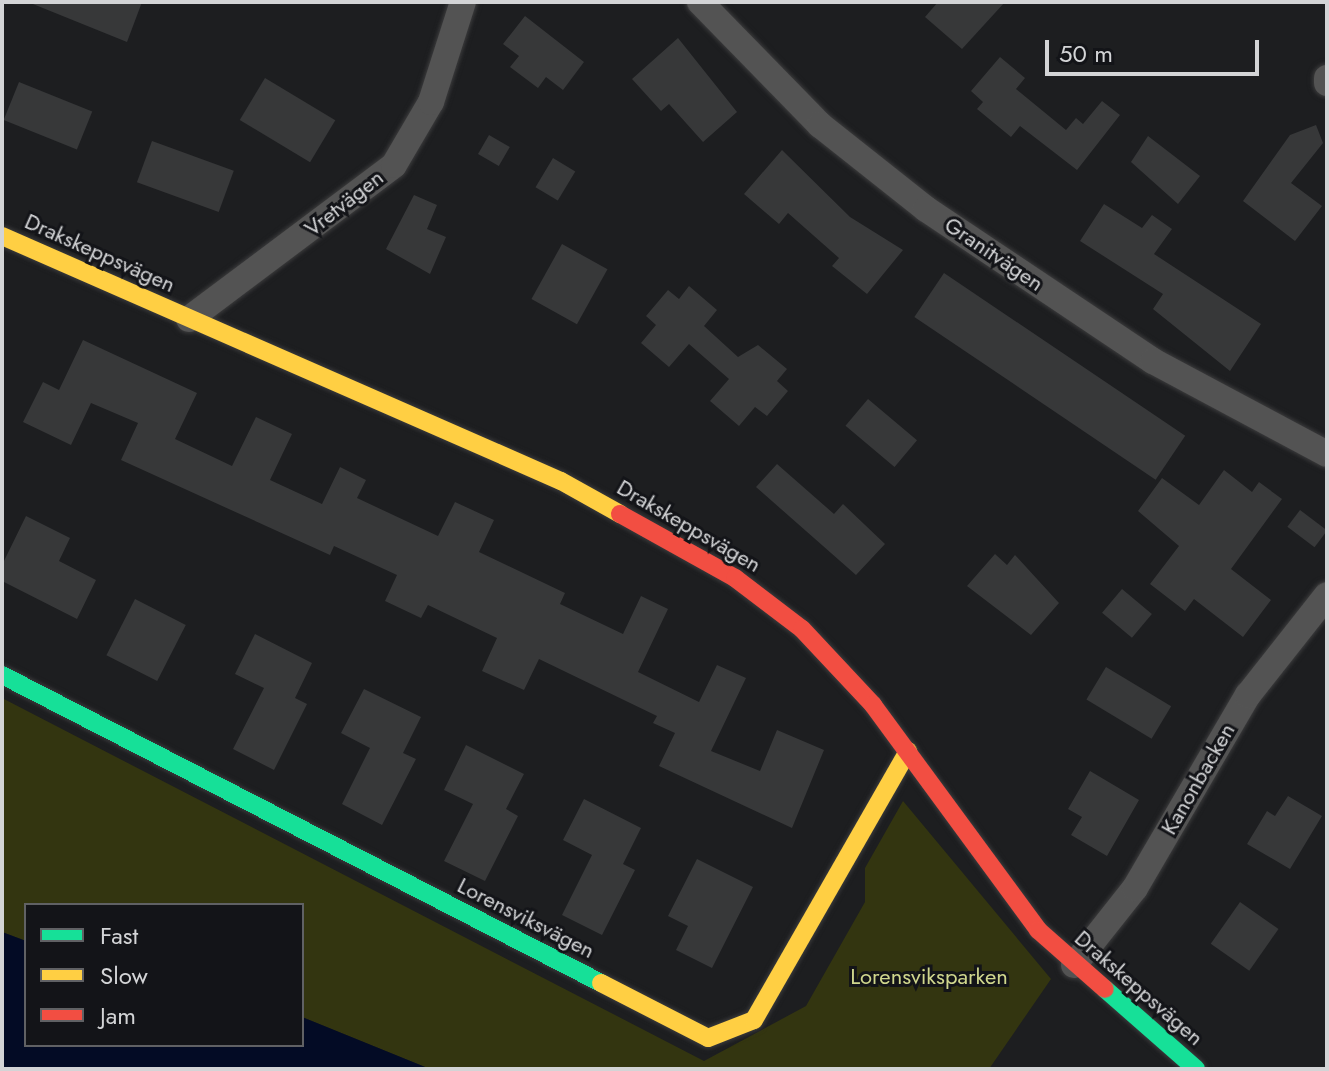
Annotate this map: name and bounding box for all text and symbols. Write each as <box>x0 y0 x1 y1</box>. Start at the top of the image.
scale bar <box>1049 24 1263 74</box>
text: 50 m <box>1059 36 1113 71</box>
street label: Vretvägen <box>299 164 389 242</box>
street label: Drakskeppsvägen <box>21 208 179 298</box>
street label: Granitvägen <box>940 211 1048 297</box>
street label: Drakskeppsvägen <box>612 474 766 578</box>
street label: Kanonbacken <box>1156 719 1240 839</box>
street label: Lorensviksvägen <box>453 872 599 964</box>
legend <box>24 903 304 1047</box>
text: Fast <box>100 918 138 953</box>
street label: Drakskeppsvägen <box>1069 925 1209 1051</box>
text: Slow <box>100 958 148 993</box>
park label: Lorensviksparken <box>850 964 1008 990</box>
text: Jam <box>100 998 136 1033</box>

